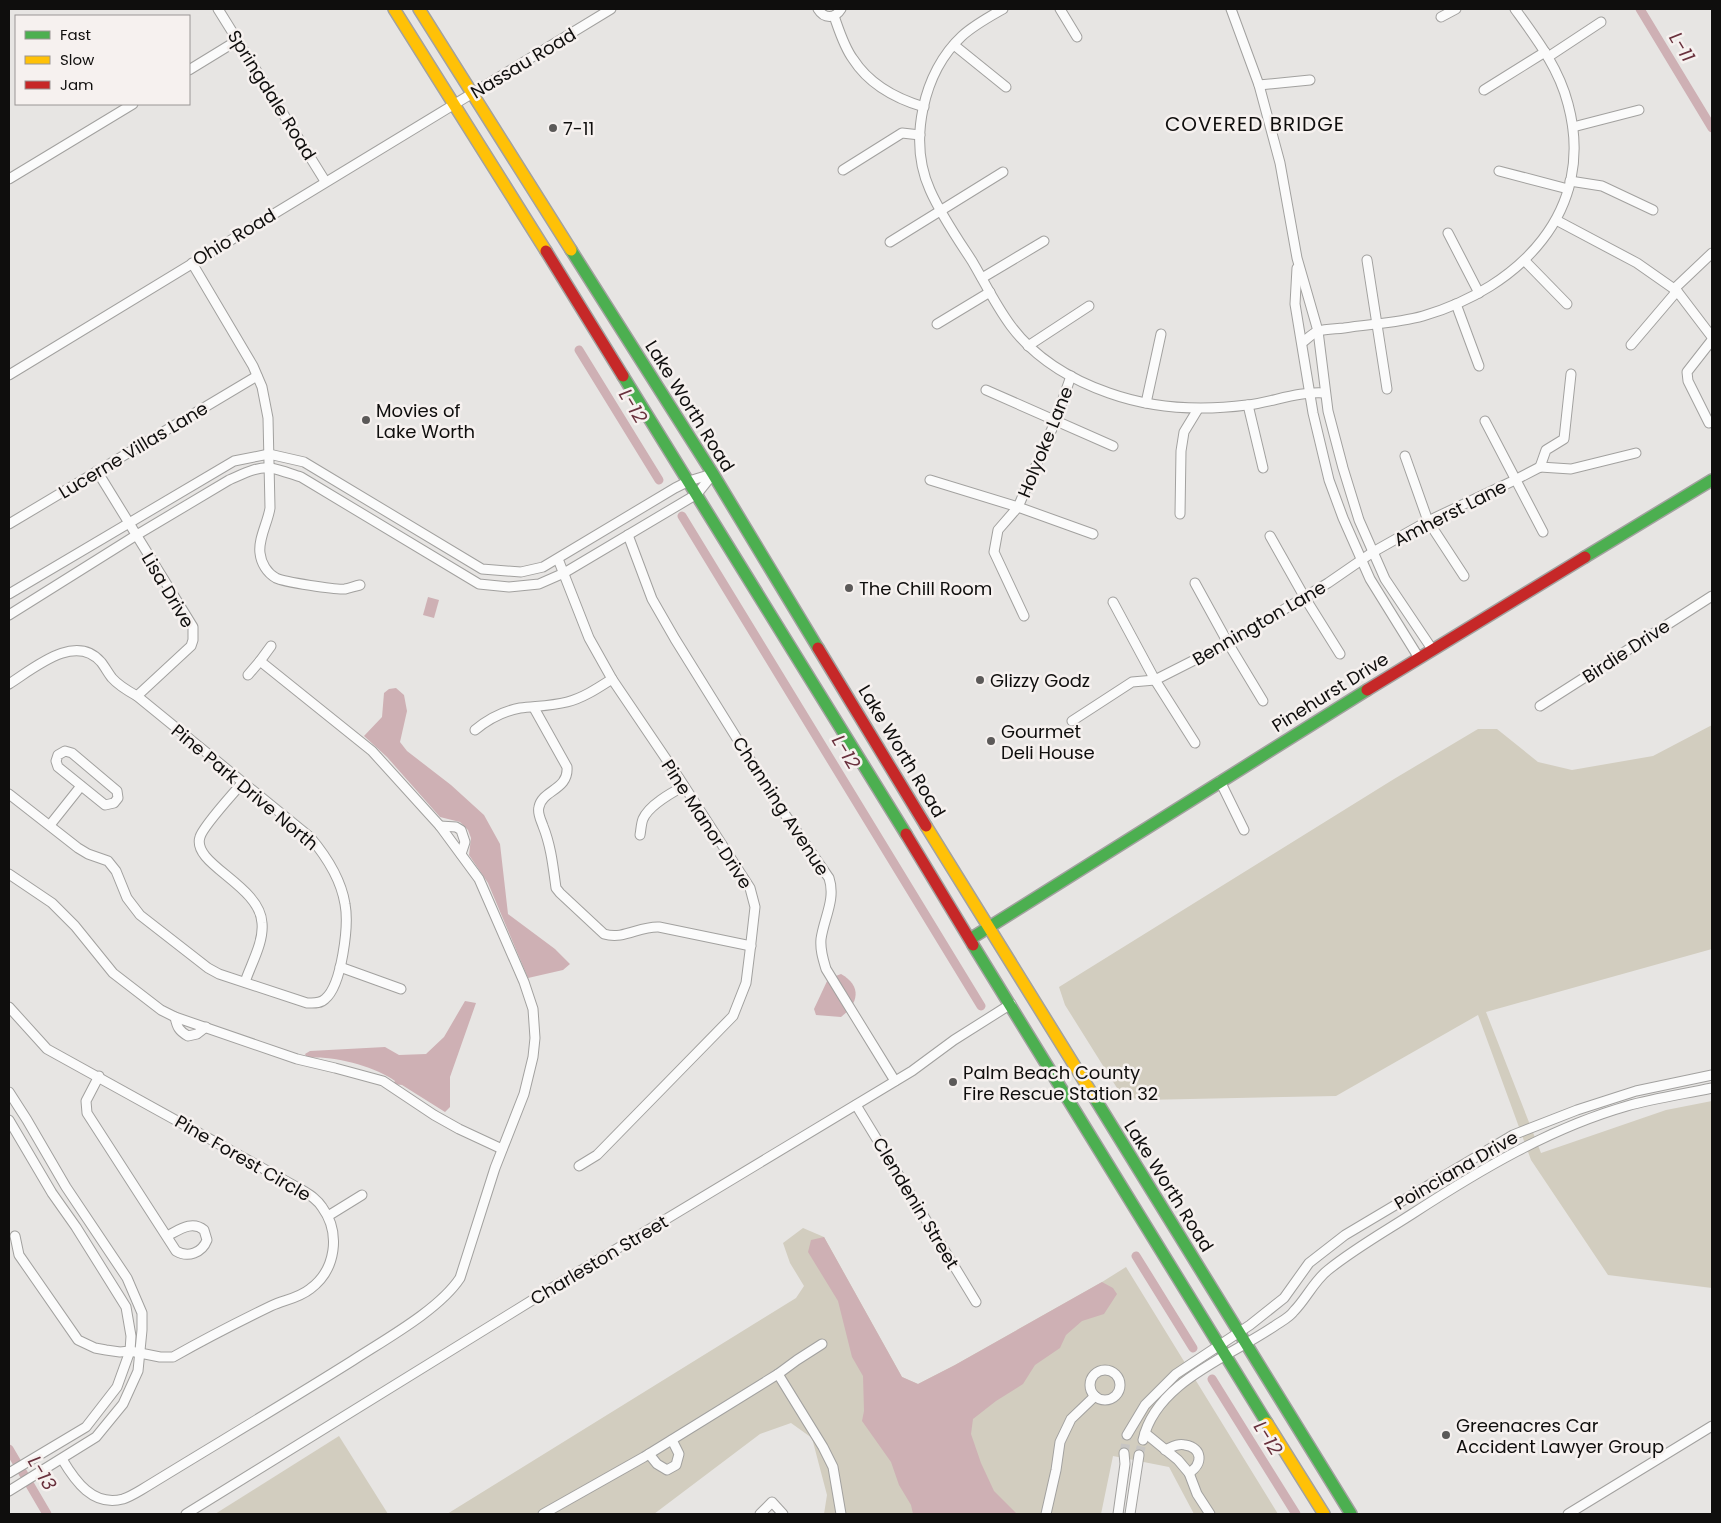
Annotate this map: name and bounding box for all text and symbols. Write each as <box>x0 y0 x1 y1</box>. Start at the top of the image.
legend <box>15 15 190 105</box>
street label: Nassau Road <box>466 22 580 104</box>
text: Fast <box>60 24 91 45</box>
street label: Springdale Road <box>222 25 322 165</box>
water label: L-11 <box>1662 27 1702 67</box>
text: Slow <box>60 49 95 70</box>
text: Jam <box>60 74 94 95</box>
district label: COVERED BRIDGE <box>1165 110 1345 138</box>
place label: 7-11 <box>563 116 594 141</box>
marker: 7-11 <box>547 122 559 134</box>
street label: Ohio Road <box>188 202 280 272</box>
street label: Lake Worth Road <box>639 335 741 477</box>
street label: Holyoke Lane <box>1011 383 1079 501</box>
water label: L-12 <box>612 384 654 428</box>
street label: Lucerne Villas Lane <box>54 395 212 505</box>
place label: Movies of Lake Worth <box>376 398 475 444</box>
marker: Movies of Lake Worth <box>360 414 372 426</box>
street label: Amherst Lane <box>1389 474 1511 552</box>
street label: Lisa Drive <box>136 548 200 632</box>
street label: Bennington Lane <box>1188 575 1330 671</box>
place label: The Chill Room <box>859 576 992 601</box>
marker: The Chill Room <box>843 582 855 594</box>
street label: Birdie Drive <box>1577 613 1675 689</box>
street label: Pinehurst Drive <box>1267 646 1393 738</box>
place label: Glizzy Godz <box>990 668 1090 693</box>
marker: Glizzy Godz <box>974 674 986 686</box>
street label: Lake Worth Road <box>852 680 952 822</box>
street label: Pine Park Drive North <box>166 718 324 856</box>
place label: Gourmet Deli House <box>1001 719 1095 765</box>
water label: L-12 <box>825 730 867 774</box>
street label: Channing Avenue <box>727 732 835 880</box>
marker: Gourmet Deli House <box>985 735 997 747</box>
street label: Pine Manor Drive <box>656 754 758 894</box>
place label: Palm Beach County Fire Rescue Station 32 <box>963 1060 1158 1106</box>
marker: Palm Beach County Fire Rescue Station 32 <box>947 1076 959 1088</box>
street label: Pine Forest Circle <box>170 1109 316 1207</box>
street label: Lake Worth Road <box>1118 1115 1220 1257</box>
street label: Poinciana Drive <box>1390 1124 1522 1216</box>
street label: Clendenin Street <box>867 1133 965 1273</box>
street label: Charleston Street <box>526 1209 672 1311</box>
place label: Greenacres Car Accident Lawyer Group <box>1456 1413 1664 1459</box>
water label: L-12 <box>1247 1416 1289 1460</box>
marker: Greenacres Car Accident Lawyer Group <box>1440 1429 1452 1441</box>
water label: L-13 <box>21 1451 63 1495</box>

